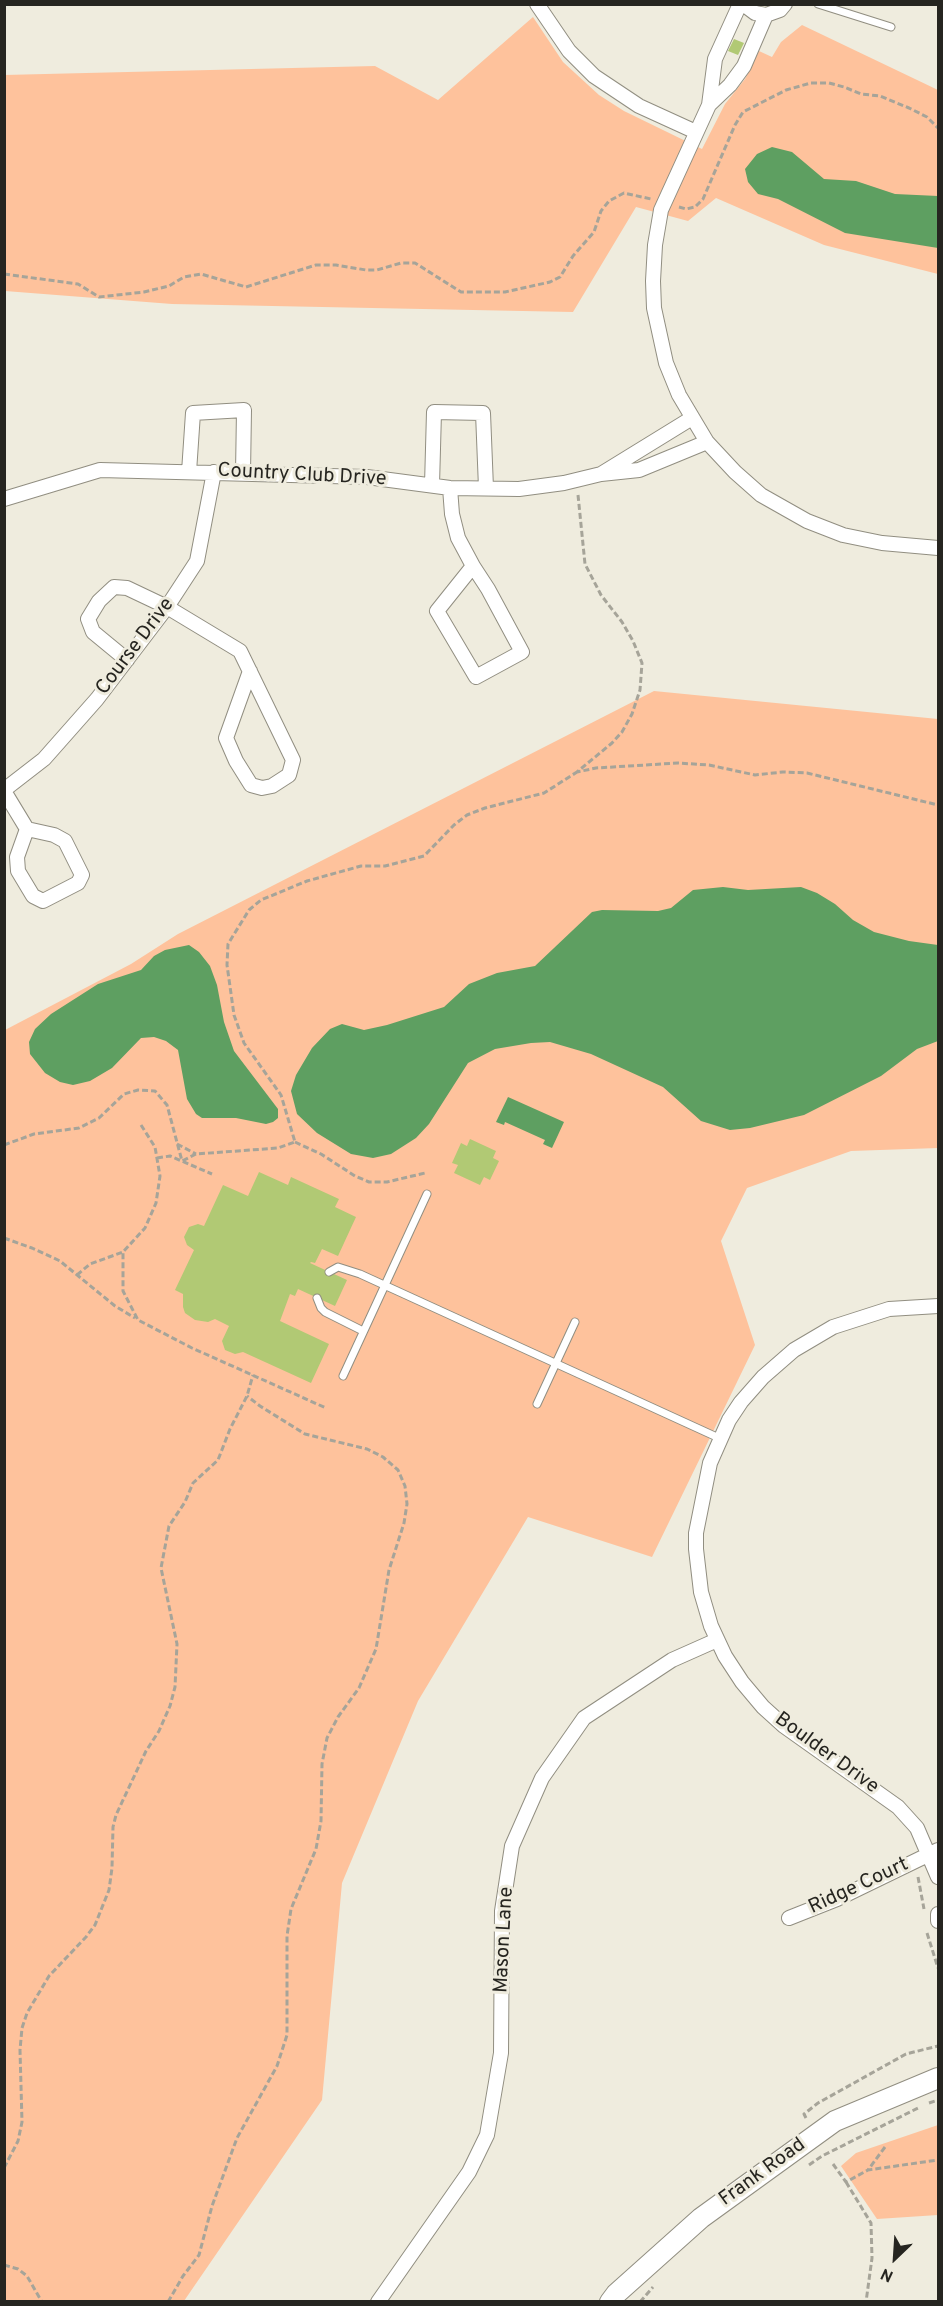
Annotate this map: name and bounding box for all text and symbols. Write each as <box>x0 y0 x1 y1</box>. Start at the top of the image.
street label: Country Club Drive <box>217 460 387 492</box>
street label: Course Drive <box>92 594 180 700</box>
street label: Boulder Drive <box>769 1708 883 1800</box>
street label: Ridge Court <box>805 1853 913 1921</box>
street label: Mason Lane <box>490 1886 520 1994</box>
street label: Frank Road <box>715 2134 811 2212</box>
north arrow <box>865 2228 925 2288</box>
text: N <box>878 2263 897 2286</box>

